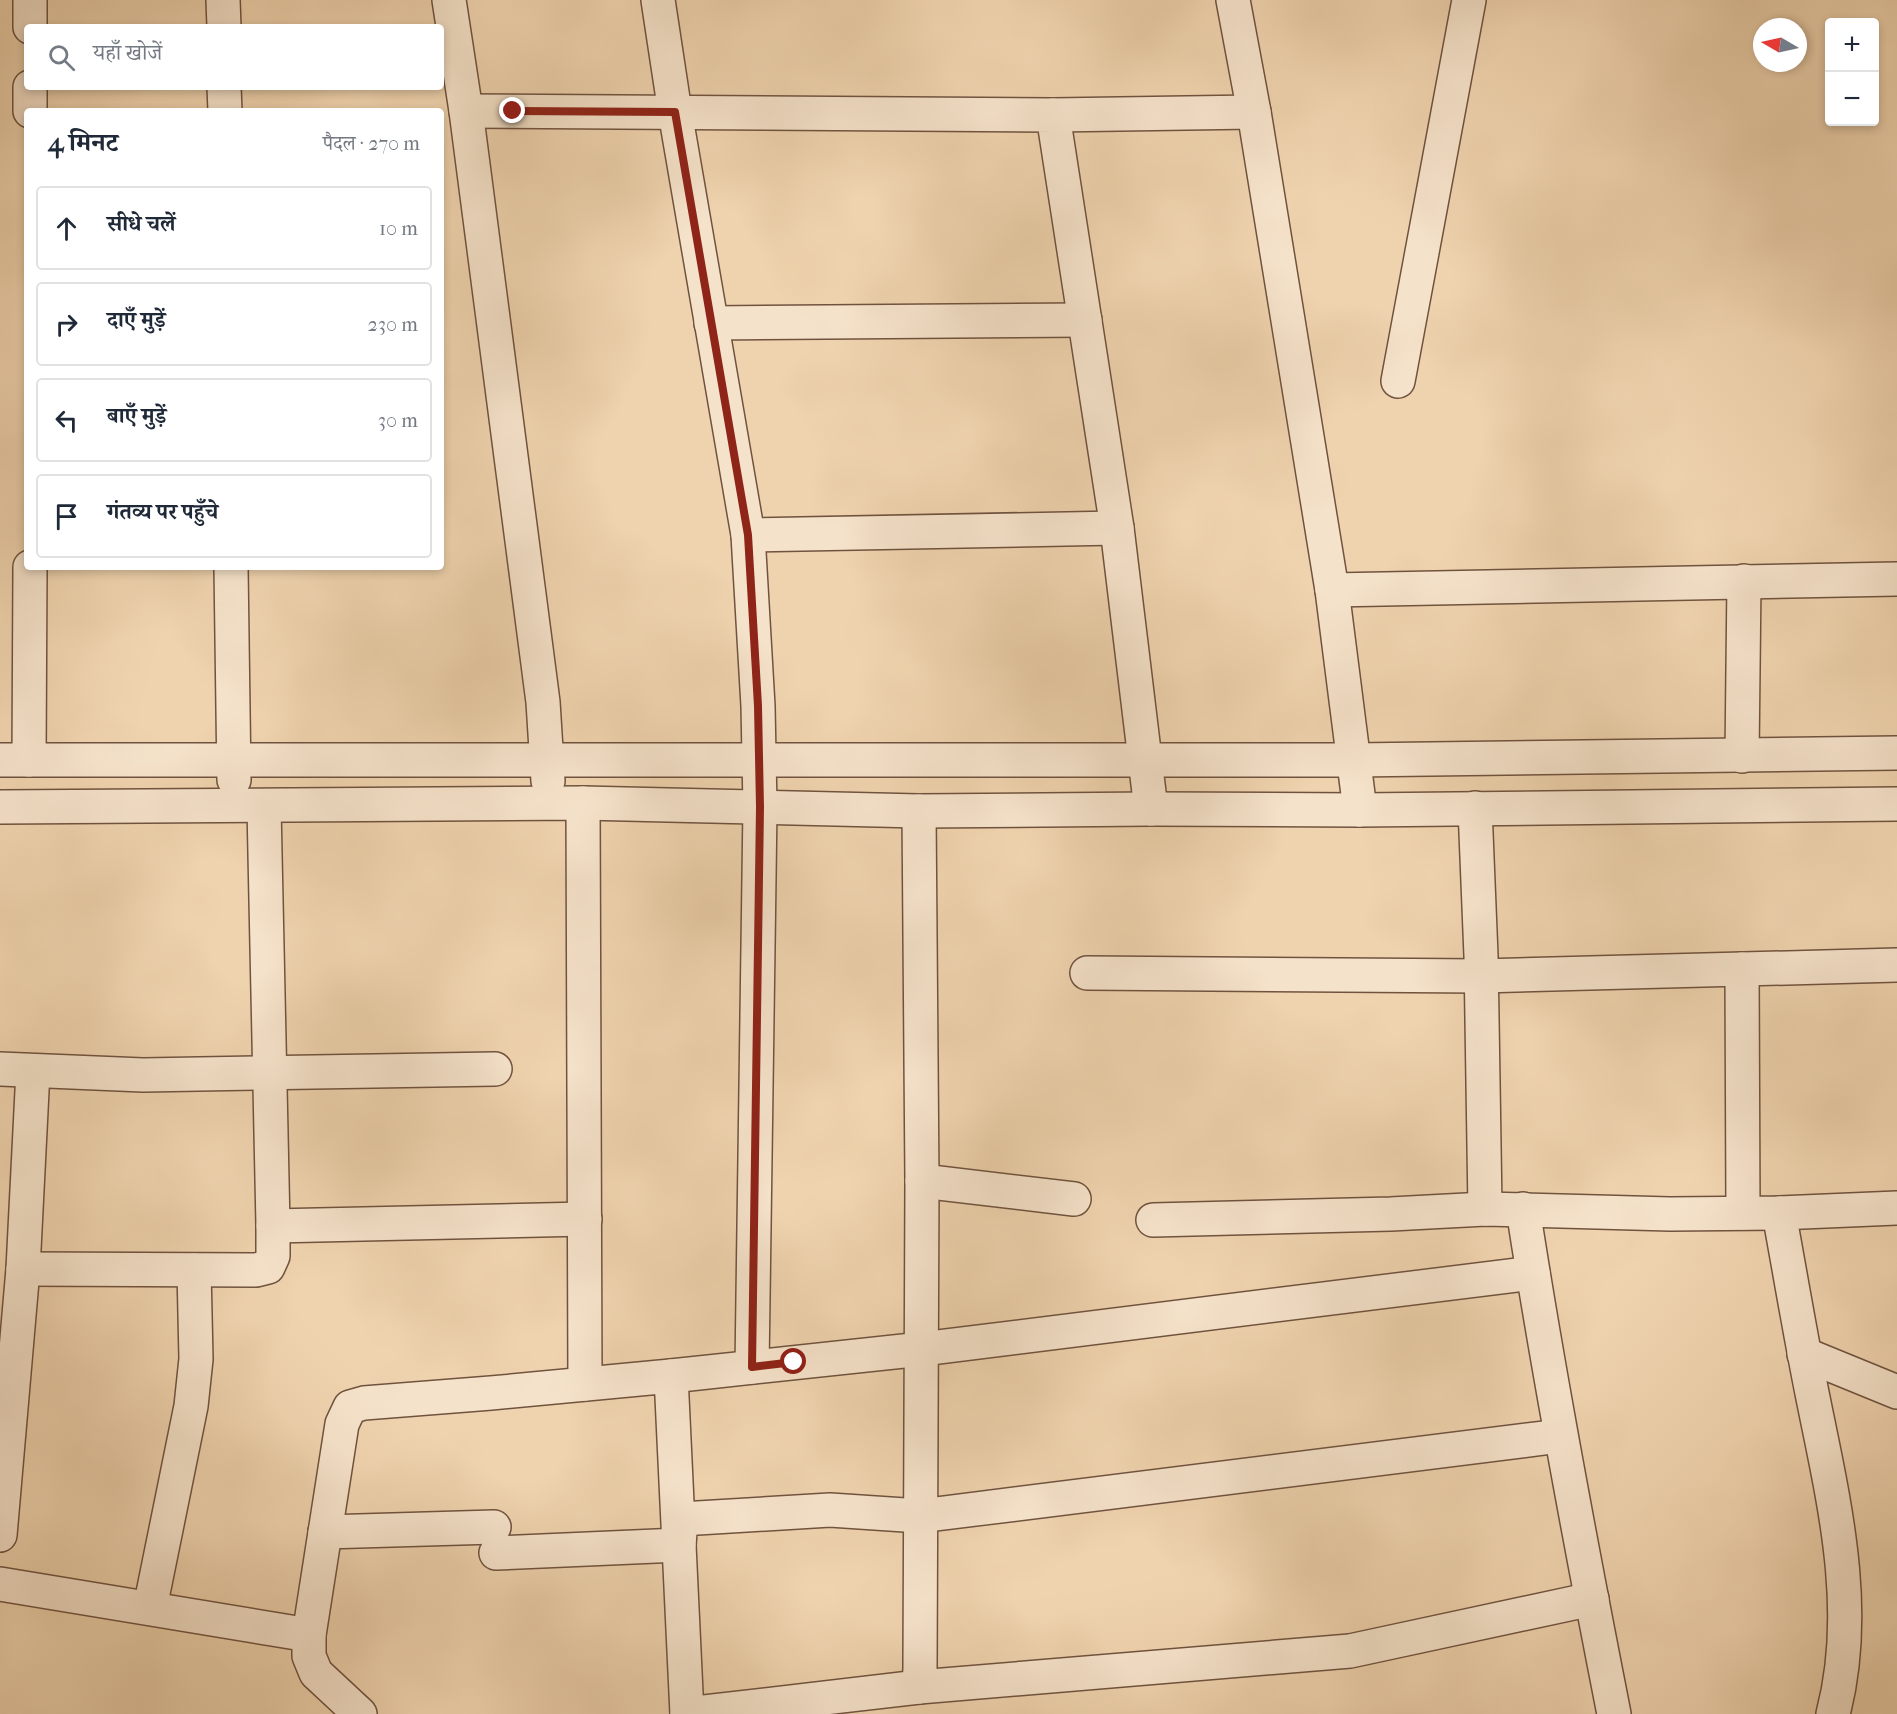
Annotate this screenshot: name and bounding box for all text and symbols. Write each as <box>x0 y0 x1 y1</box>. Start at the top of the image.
north arrow <box>1753 18 1807 72</box>
map controls <box>1825 18 1879 126</box>
button: + <box>1825 18 1879 72</box>
search box <box>24 24 444 90</box>
text: यहाँ खोजें <box>93 40 162 66</box>
icon: search <box>45 41 78 74</box>
button: − <box>1825 72 1879 126</box>
route end <box>499 97 525 123</box>
text: 4 मिनट <box>48 127 118 158</box>
text: पैदल · 270 m <box>323 132 420 155</box>
text: सीधे चलें <box>107 211 176 237</box>
icon: ahead <box>50 212 83 245</box>
text: 10 m <box>379 217 418 240</box>
text: दाएँ मुड़ें <box>107 307 166 333</box>
icon: right <box>50 308 83 341</box>
text: 230 m <box>368 313 418 336</box>
text: बाएँ मुड़ें <box>107 403 166 429</box>
icon: left <box>50 404 83 437</box>
text: 30 m <box>378 409 418 432</box>
text: गंतव्य पर पहुँचे <box>107 499 218 525</box>
icon: arrive <box>50 500 83 533</box>
route start <box>780 1348 806 1374</box>

